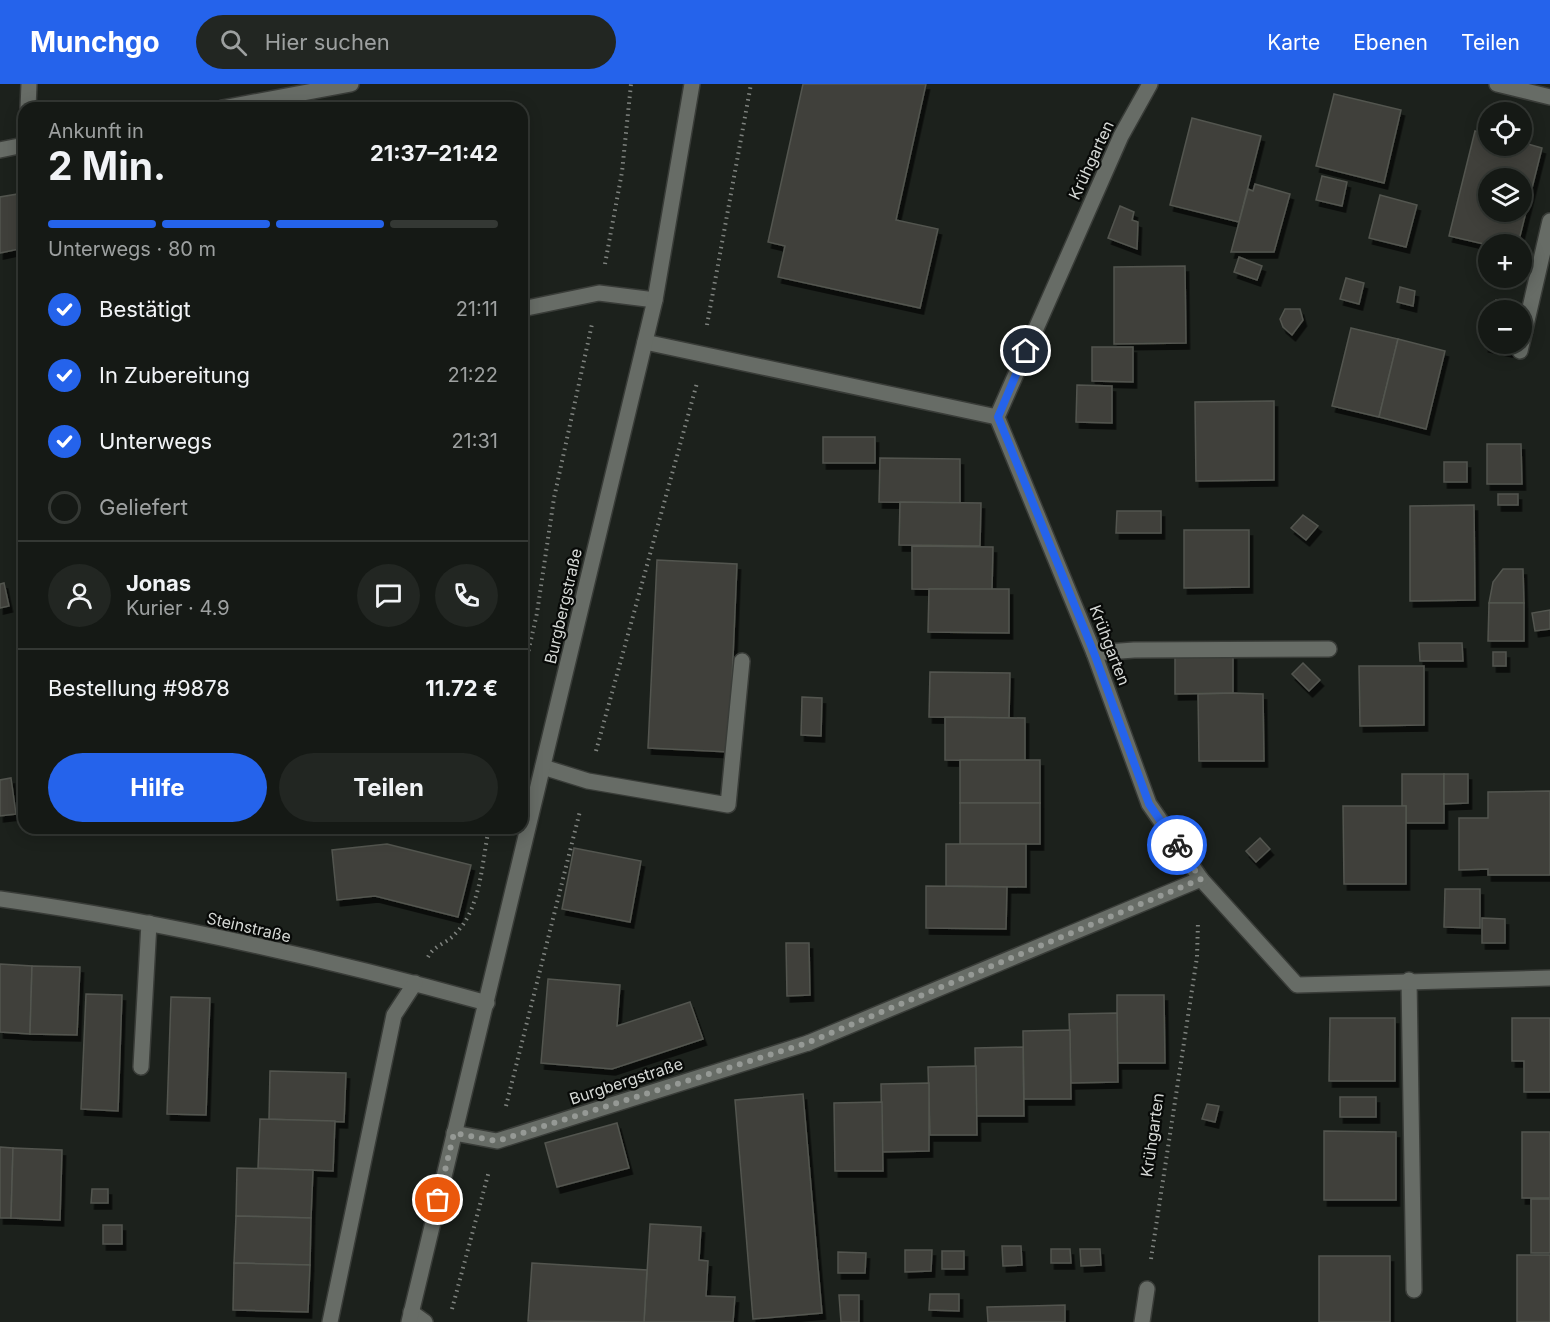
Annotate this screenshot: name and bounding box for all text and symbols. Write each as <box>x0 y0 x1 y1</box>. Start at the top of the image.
search box <box>196 15 616 69</box>
text: Munchgo <box>30 25 160 59</box>
icon: search <box>217 26 250 59</box>
text: Hier suchen <box>265 29 390 55</box>
text: Karte <box>1267 30 1320 55</box>
text: Ebenen <box>1353 30 1428 55</box>
text: Teilen <box>1461 30 1520 55</box>
map controls <box>1478 102 1532 354</box>
button: locate <box>1478 102 1532 156</box>
street label: Krühgarten <box>1064 117 1118 203</box>
text: Ankunft in <box>48 119 144 143</box>
text: 21:37–21:42 <box>370 140 498 166</box>
text: 2 Min. <box>48 142 166 189</box>
button: layers <box>1478 168 1532 222</box>
button: + <box>1478 234 1532 288</box>
text: Unterwegs · 80 m <box>48 237 216 261</box>
icon: check <box>48 293 81 326</box>
text: Bestätigt <box>99 296 191 322</box>
text: 21:11 <box>456 297 498 321</box>
button: − <box>1478 300 1532 354</box>
pin <box>1000 325 1051 376</box>
icon: home <box>1009 334 1042 367</box>
icon: check <box>48 359 81 392</box>
text: In Zubereitung <box>99 362 250 388</box>
text: 21:22 <box>448 363 498 387</box>
icon: check <box>48 425 81 458</box>
text: Unterwegs <box>99 428 212 454</box>
text: 21:31 <box>451 429 498 453</box>
text: Geliefert <box>99 494 188 520</box>
street label: Burgbergstraße <box>540 546 586 666</box>
button: person <box>48 564 111 627</box>
button: chat <box>357 564 420 627</box>
button: phone <box>435 564 498 627</box>
text: Jonas <box>126 570 191 596</box>
text: Kurier · 4.9 <box>126 596 230 620</box>
street label: Krühgarten <box>1086 602 1134 688</box>
text: Bestellung #9878 <box>48 675 230 701</box>
text: 11.72 € <box>425 675 498 701</box>
button: Hilfe <box>48 753 267 822</box>
button: Teilen <box>279 753 498 822</box>
courier <box>1147 815 1207 875</box>
icon: bike <box>1161 829 1194 862</box>
street label: Steinstraße <box>205 908 293 946</box>
street label: Burgbergstraße <box>567 1053 685 1109</box>
street label: Krühgarten <box>1136 1092 1168 1178</box>
pin <box>412 1174 463 1225</box>
icon: bag <box>421 1183 454 1216</box>

